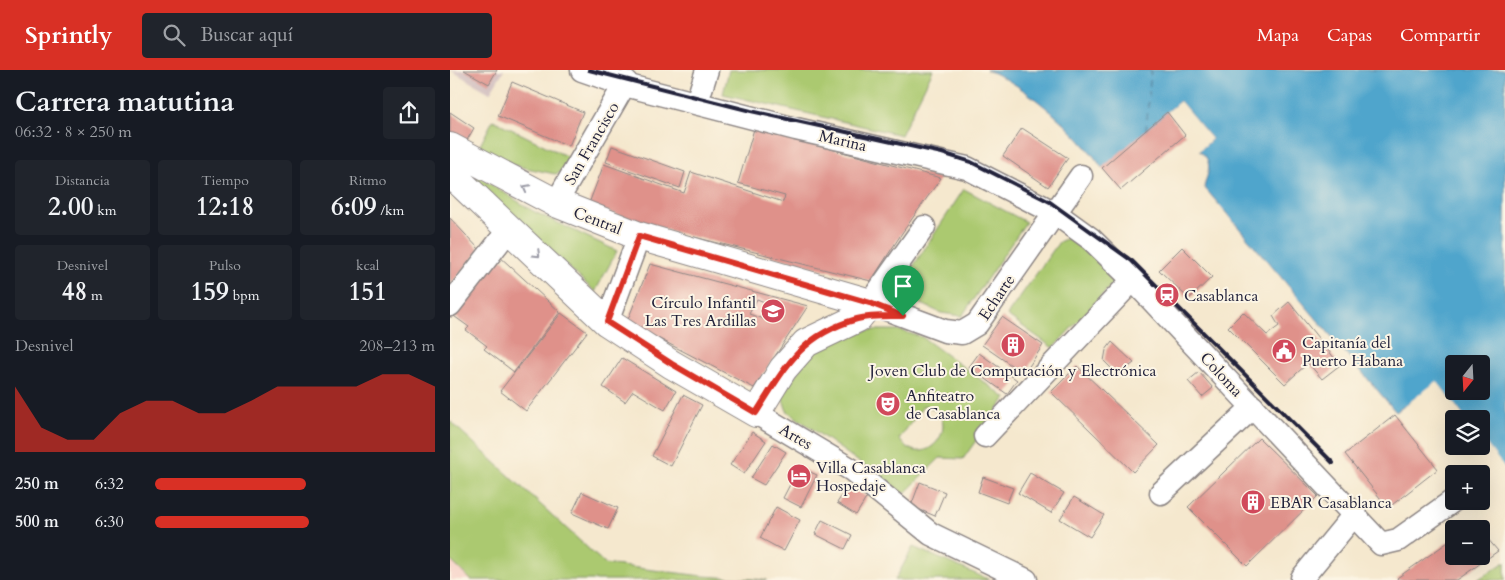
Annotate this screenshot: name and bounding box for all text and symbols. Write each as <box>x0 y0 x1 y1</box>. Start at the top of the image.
search box <box>142 13 492 58</box>
text: Sprintly <box>25 19 112 52</box>
icon: search <box>160 21 188 49</box>
text: Buscar aquí <box>200 22 293 48</box>
text: Mapa <box>1257 23 1299 48</box>
text: Capas <box>1327 23 1372 48</box>
text: Compartir <box>1400 23 1480 48</box>
text: Carrera matutina <box>15 83 234 121</box>
button: share <box>383 87 435 139</box>
street label: San Francisco <box>559 98 625 189</box>
text: 06:32 · 8 × 250 m <box>15 121 132 143</box>
street label: Marina <box>817 125 869 157</box>
text: Distancia <box>55 171 110 190</box>
text: Tiempo <box>201 171 249 190</box>
text: Ritmo <box>349 171 386 190</box>
one-way arrow <box>522 184 531 194</box>
text: 2.00 <box>48 190 94 224</box>
text: 12:18 <box>196 190 254 224</box>
text: 6:09 <box>331 190 377 224</box>
text: km <box>94 201 117 220</box>
text: /km <box>377 201 404 220</box>
street label: Central <box>570 202 625 240</box>
one-way arrow <box>531 248 540 257</box>
text: Desnivel <box>57 256 108 275</box>
text: Pulso <box>209 256 241 275</box>
text: kcal <box>356 256 379 275</box>
pin <box>882 265 924 316</box>
street label: Echarte <box>973 270 1020 325</box>
icon: arrive <box>889 272 917 300</box>
text: 48 <box>62 275 87 309</box>
text: 159 <box>190 275 229 309</box>
text: 151 <box>348 275 387 309</box>
station icon: Casablanca <box>1154 282 1180 308</box>
place label: Casablanca <box>1184 285 1258 307</box>
text: m <box>87 286 103 305</box>
text: bpm <box>229 286 259 305</box>
place label: Círculo Infantil Las Tres Ardillas <box>645 292 756 332</box>
school or university icon: Círculo Infantil Las Tres Ardillas <box>760 298 786 324</box>
building icon: Joven Club de Computación y Electrónica <box>1000 332 1026 358</box>
place label: Capitanía del Puerto Habana <box>1302 332 1403 372</box>
text: Desnivel <box>15 335 74 357</box>
text: 208–213 m <box>359 335 435 357</box>
public building icon: Capitanía del Puerto Habana <box>1271 338 1297 364</box>
street label: Coloma <box>1195 347 1248 402</box>
north arrow <box>1445 355 1490 400</box>
map controls <box>1445 355 1490 565</box>
place label: Joven Club de Computación y Electrónica <box>868 360 1157 382</box>
place label: Anfiteatro de Casablanca <box>906 385 1000 425</box>
theatre icon: Anfiteatro de Casablanca <box>875 391 901 417</box>
button: layers <box>1445 410 1490 455</box>
street label: Artes <box>775 419 816 455</box>
place label: Villa Casablanca Hospedaje <box>816 457 926 497</box>
hotel icon: Villa Casablanca Hospedaje <box>786 463 812 489</box>
button: + <box>1445 465 1490 510</box>
text: 250 m <box>15 473 59 495</box>
text: 6:32 <box>95 473 124 495</box>
building icon: EBAR Casablanca <box>1240 489 1266 515</box>
place label: EBAR Casablanca <box>1270 492 1392 514</box>
text: 500 m <box>15 511 59 533</box>
text: 6:30 <box>95 511 124 533</box>
button: − <box>1445 520 1490 565</box>

